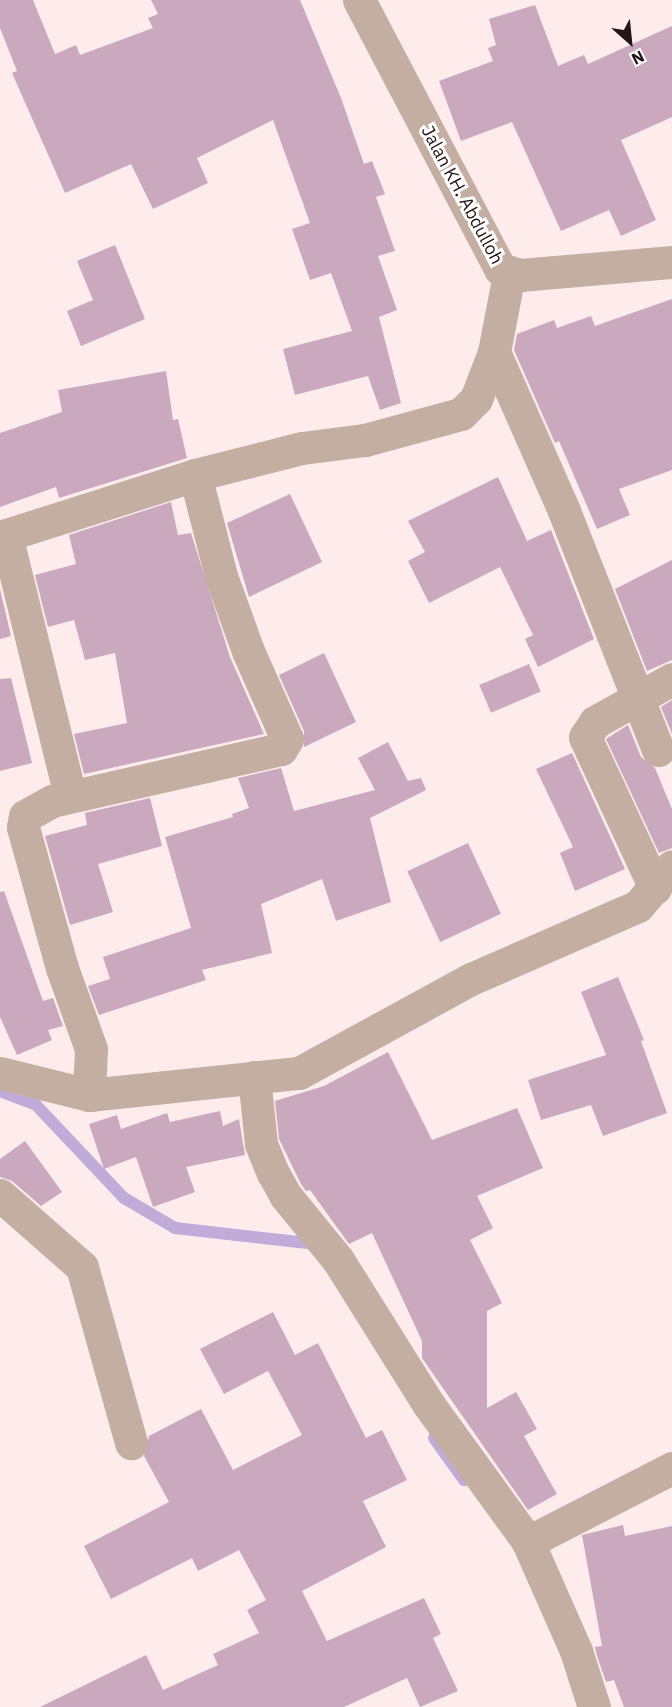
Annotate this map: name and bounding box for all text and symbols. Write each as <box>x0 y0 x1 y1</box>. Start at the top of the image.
north arrow <box>600 12 660 72</box>
text: N <box>628 46 648 70</box>
street label: Jalan KH. Abdulloh <box>416 122 508 268</box>

